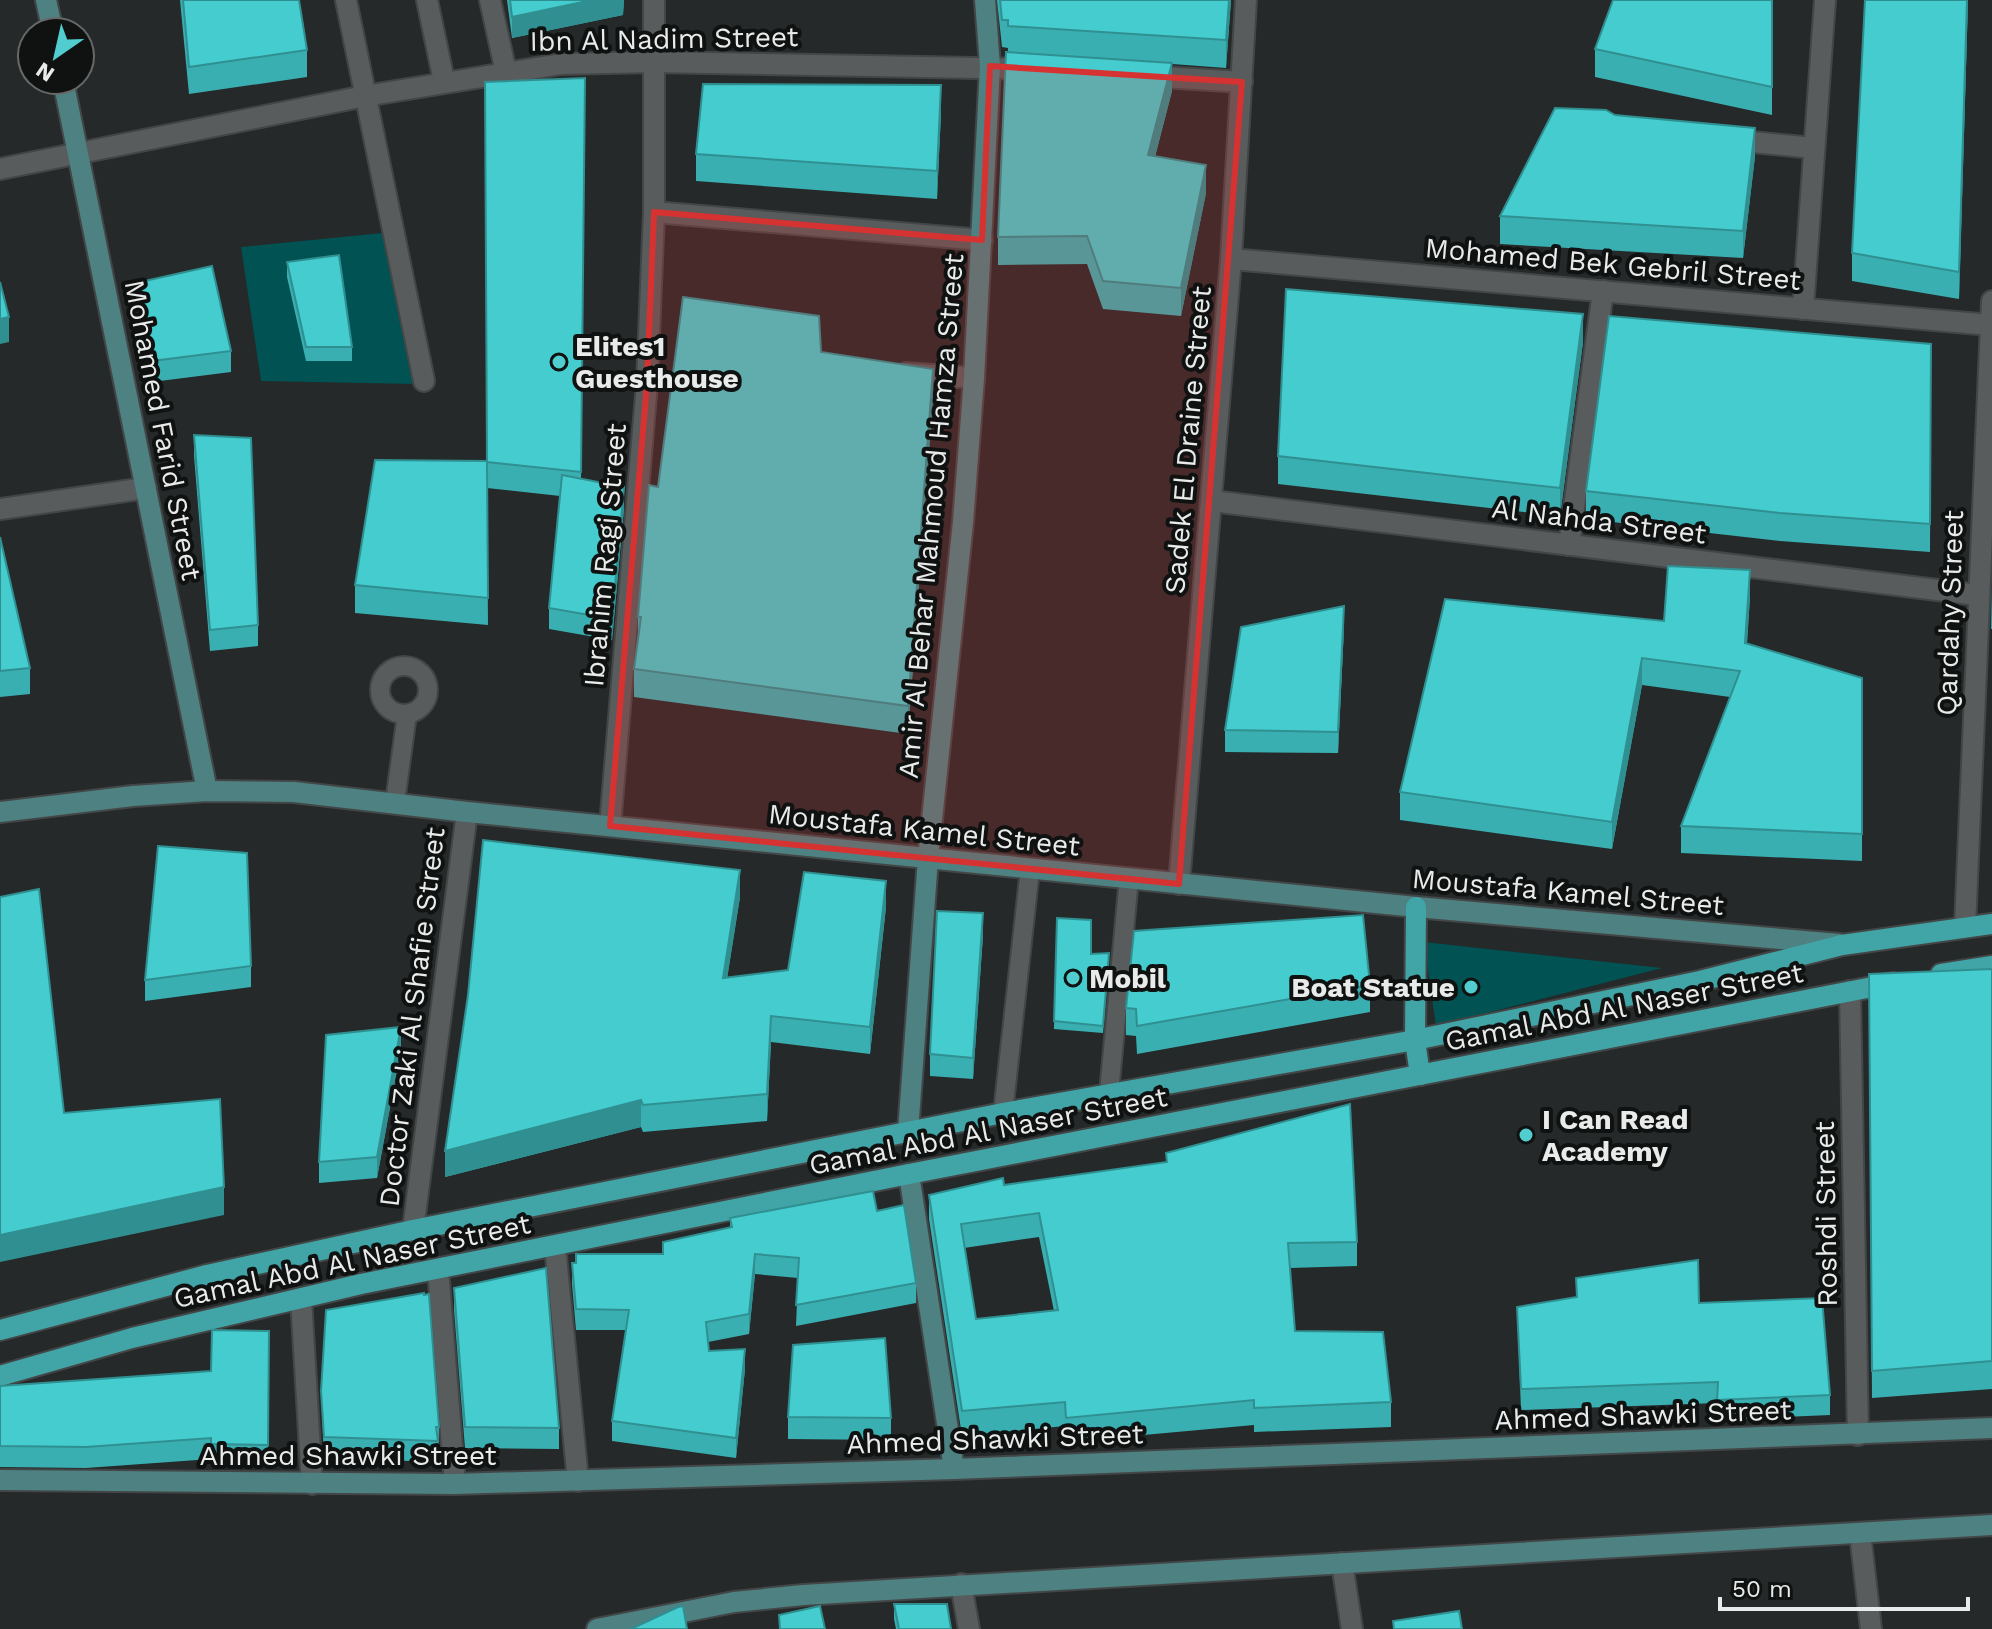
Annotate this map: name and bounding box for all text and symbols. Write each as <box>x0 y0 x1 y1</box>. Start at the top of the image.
north arrow <box>16 16 96 96</box>
street label: Ibn Al Nadim Street <box>529 20 799 58</box>
text: N <box>31 57 59 87</box>
street label: Mohamed Bek Gebril Street <box>1424 231 1803 297</box>
street label: Amir Al Behar Mahmoud Hamza Street <box>892 252 970 780</box>
street label: Mohamed Farid Street <box>118 277 208 583</box>
street label: Sadek El Draine Street <box>1158 285 1218 595</box>
place label: Elites1 Guesthouse <box>575 330 739 395</box>
marker: Elites1 Guesthouse <box>550 353 568 371</box>
street label: Ibrahim Ragi Street <box>577 422 633 688</box>
street label: Al Nahda Street <box>1490 491 1708 551</box>
street label: Qardahy Street <box>1930 509 1970 716</box>
street label: Moustafa Kamel Street <box>767 797 1082 863</box>
street label: Doctor Zaki Al Shafie Street <box>372 825 452 1208</box>
street label: Moustafa Kamel Street <box>1411 862 1726 922</box>
street label: Gamal Abd Al Naser Street <box>1442 956 1806 1058</box>
place label: Mobil <box>1089 962 1167 995</box>
marker: Mobil <box>1064 969 1082 987</box>
place label: Boat Statue <box>1291 971 1455 1004</box>
marker: Boat Statue <box>1462 978 1480 996</box>
street label: Gamal Abd Al Naser Street <box>806 1080 1170 1182</box>
place label: I Can Read Academy <box>1542 1103 1689 1168</box>
street label: Roshdi Street <box>1808 1121 1844 1307</box>
marker: I Can Read Academy <box>1517 1126 1535 1144</box>
street label: Gamal Abd Al Naser Street <box>171 1207 534 1315</box>
street label: Ahmed Shawki Street <box>1494 1393 1792 1437</box>
street label: Ahmed Shawki Street <box>846 1417 1144 1461</box>
street label: Ahmed Shawki Street <box>199 1439 497 1472</box>
scale bar <box>1720 1561 1968 1611</box>
text: 50 m <box>1732 1575 1792 1603</box>

